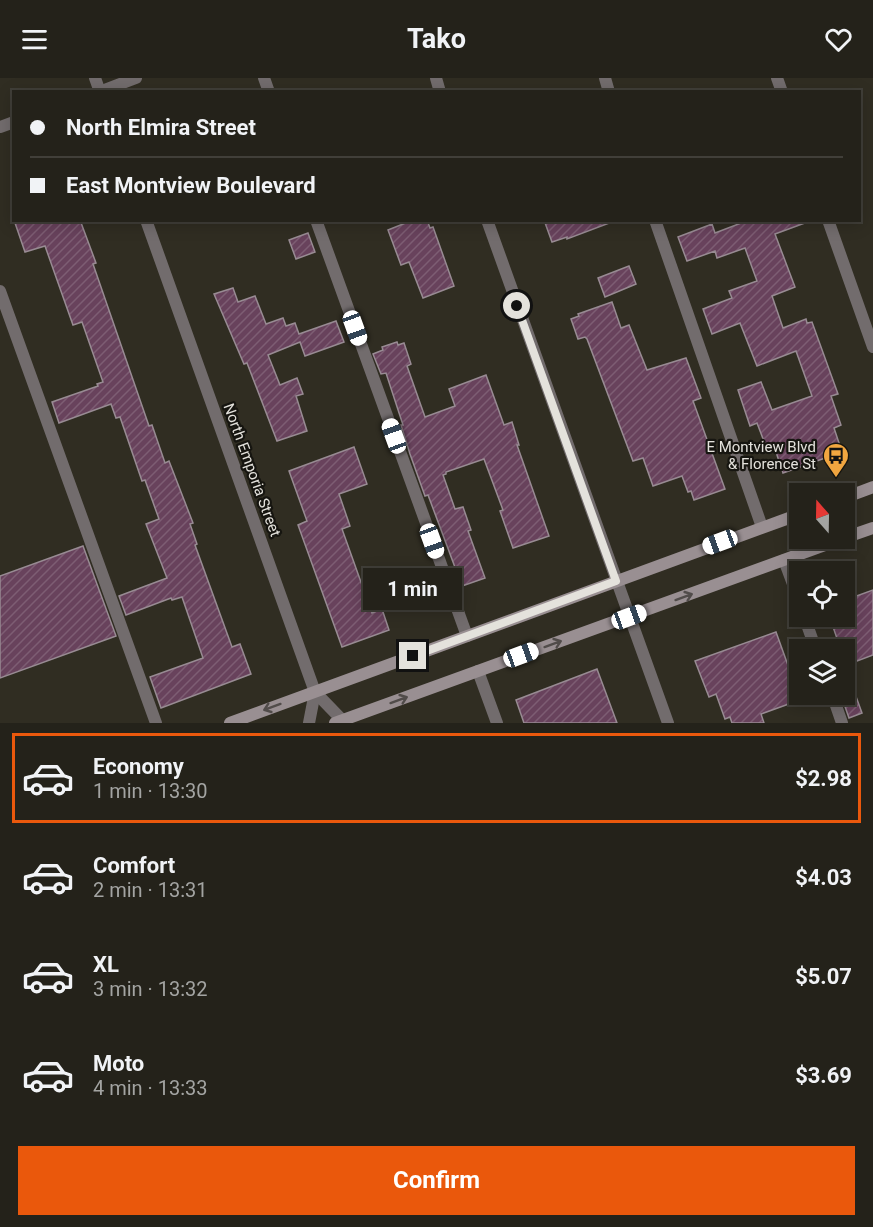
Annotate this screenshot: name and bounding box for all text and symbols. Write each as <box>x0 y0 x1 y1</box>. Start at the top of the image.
icon: menu <box>18 23 51 56</box>
text: Tako <box>407 23 466 55</box>
icon: heart <box>822 23 855 56</box>
text: North Elmira Street <box>66 115 256 140</box>
text: East Montview Boulevard <box>66 173 316 198</box>
route start <box>503 292 530 319</box>
car <box>340 308 370 348</box>
street label: North Emporia Street <box>220 401 285 539</box>
car <box>379 416 409 456</box>
place label: E Montview Blvd & Florence St <box>706 438 816 473</box>
bus stop icon: E Montview Blvd & Florence St <box>821 441 851 479</box>
north arrow <box>789 483 855 549</box>
map controls <box>789 483 855 705</box>
car <box>417 521 447 561</box>
car <box>700 527 740 557</box>
button: locate <box>789 561 855 627</box>
callout: 1 min <box>364 569 462 611</box>
text: 1 min <box>387 577 438 601</box>
one-way arrow <box>674 590 692 601</box>
car <box>609 602 649 632</box>
one-way arrow <box>543 637 562 648</box>
button: layers <box>789 639 855 705</box>
car <box>501 640 541 670</box>
route end <box>399 642 426 669</box>
one-way arrow <box>389 693 408 704</box>
one-way arrow <box>263 703 282 714</box>
icon: car <box>21 751 75 805</box>
text: Economy <box>93 754 184 779</box>
text: $2.98 <box>795 766 852 791</box>
text: 1 min · 13:30 <box>93 779 208 803</box>
icon: car <box>21 850 75 904</box>
text: Comfort <box>93 853 175 878</box>
text: $4.03 <box>795 865 852 890</box>
text: 2 min · 13:31 <box>93 878 208 902</box>
icon: car <box>21 949 75 1003</box>
text: XL <box>93 952 119 977</box>
text: $5.07 <box>795 964 852 989</box>
text: 3 min · 13:32 <box>93 977 208 1001</box>
icon: car <box>21 1048 75 1102</box>
text: Moto <box>93 1051 144 1076</box>
text: $3.69 <box>795 1063 852 1088</box>
text: 4 min · 13:33 <box>93 1076 208 1100</box>
button: Confirm <box>18 1146 855 1215</box>

